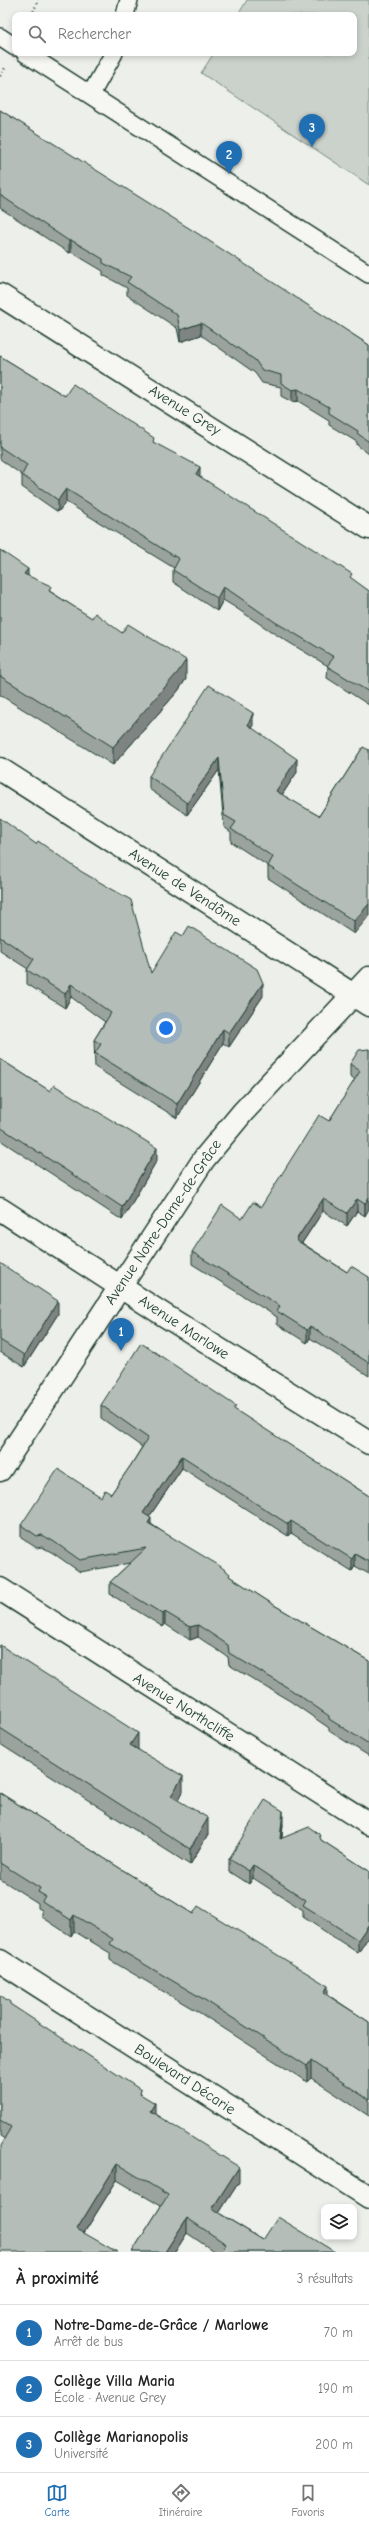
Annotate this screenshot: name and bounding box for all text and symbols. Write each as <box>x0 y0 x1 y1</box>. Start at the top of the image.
search box <box>12 12 357 56</box>
icon: search <box>26 23 48 45</box>
text: Rechercher <box>58 25 131 43</box>
pin: 3 <box>299 114 325 147</box>
pin: 2 <box>216 141 242 174</box>
street label: Avenue Grey <box>146 381 224 439</box>
street label: Avenue de Vendôme <box>126 844 245 930</box>
your location <box>156 1018 176 1038</box>
street label: Avenue Notre-Dame-de-Grâce <box>101 1136 225 1308</box>
street label: Avenue Marlowe <box>135 1291 233 1363</box>
pin: 1 <box>108 1318 134 1351</box>
street label: Avenue Northcliffe <box>130 1669 238 1746</box>
street label: Boulevard Décarie <box>131 2040 239 2119</box>
map controls <box>321 2204 357 2240</box>
button: layers <box>321 2204 357 2240</box>
text: À proximité <box>16 2269 99 2288</box>
text: 3 résultats <box>297 2271 353 2286</box>
text: Notre-Dame-de-Grâce / Marlowe <box>54 2316 268 2334</box>
text: 1 <box>26 2325 32 2340</box>
text: 70 m <box>324 2325 353 2340</box>
text: Arrêt de bus <box>54 2334 123 2349</box>
text: Collège Villa Maria <box>54 2372 175 2390</box>
text: 2 <box>26 2381 32 2396</box>
text: 190 m <box>318 2381 353 2396</box>
text: École · Avenue Grey <box>54 2390 166 2405</box>
text: Collège Marianopolis <box>54 2428 188 2446</box>
text: 3 <box>26 2437 32 2452</box>
text: 200 m <box>315 2437 353 2452</box>
text: Université <box>54 2446 108 2461</box>
tab: Carte <box>45 2482 70 2519</box>
tab: Itinéraire <box>159 2482 202 2519</box>
tab: Favoris <box>291 2482 324 2519</box>

